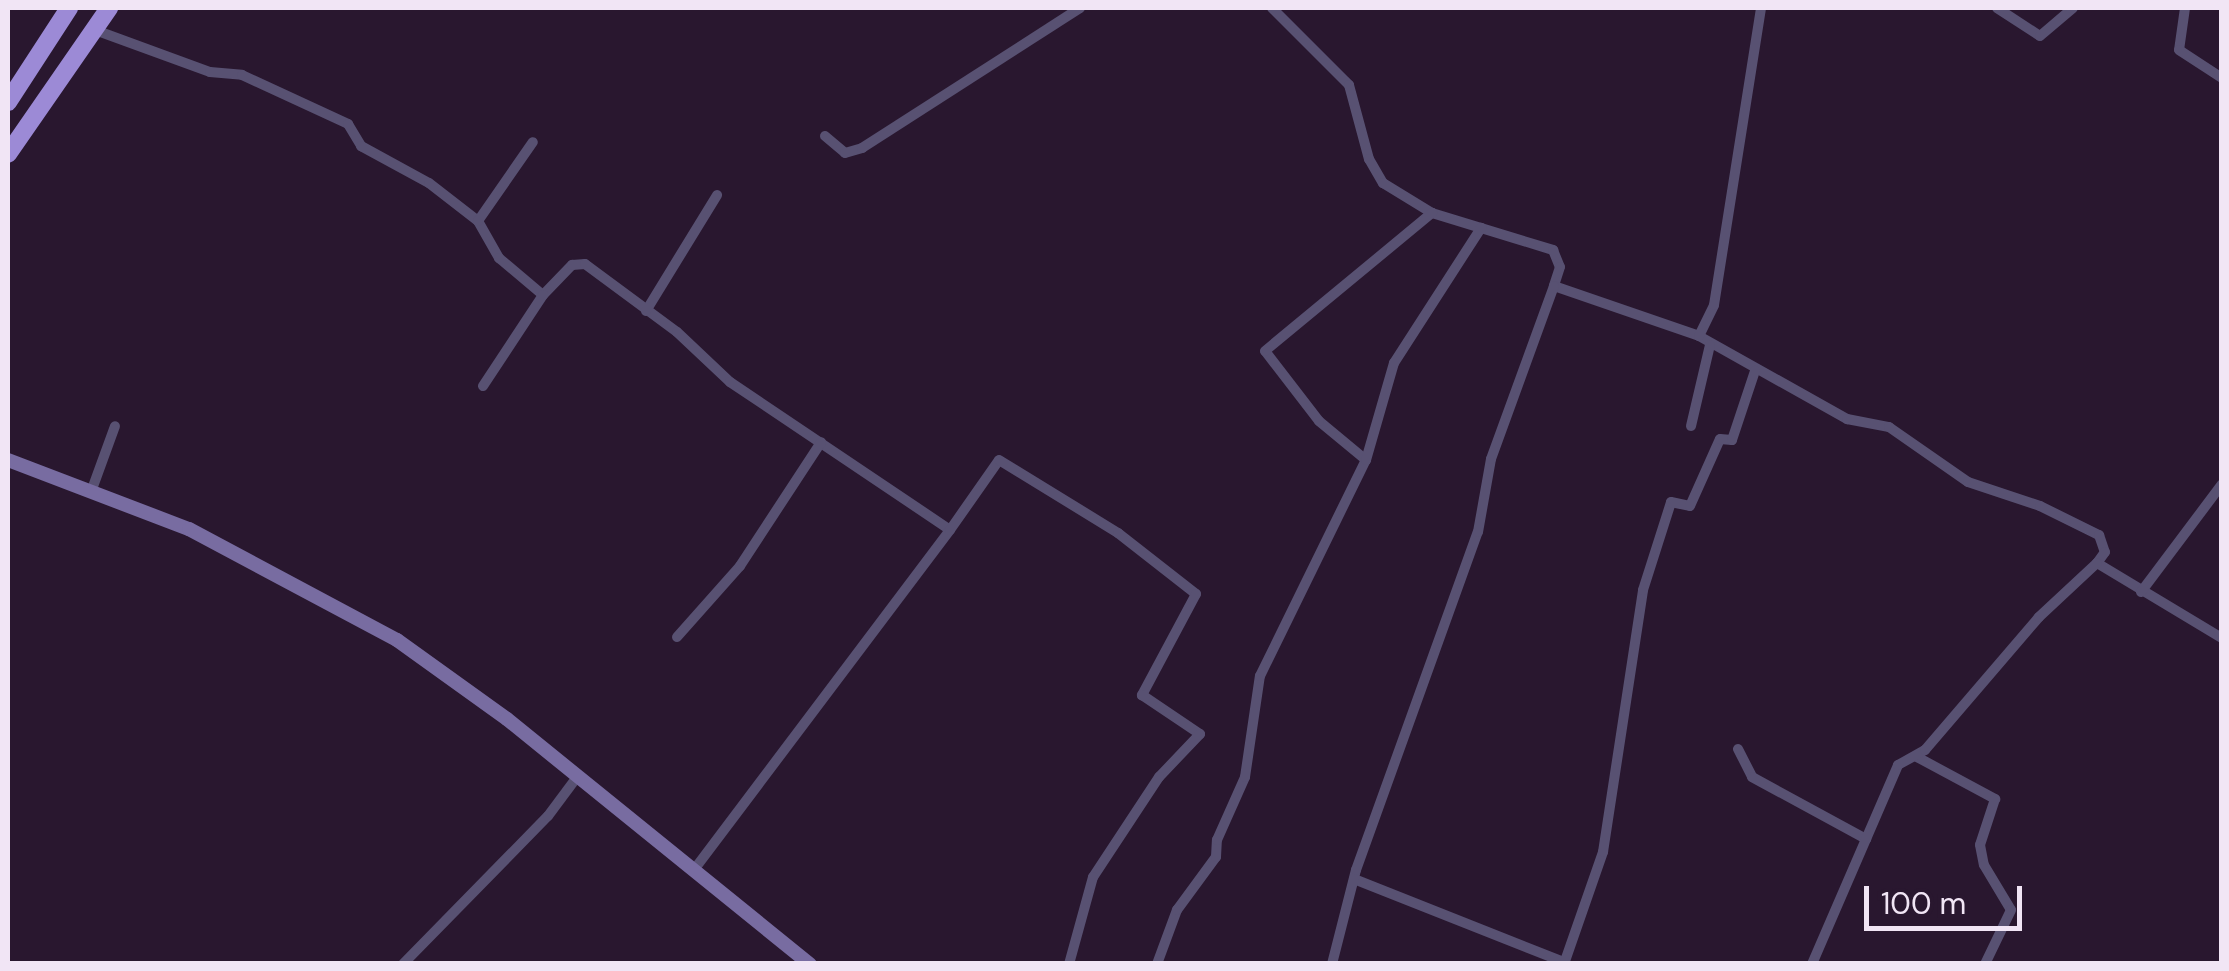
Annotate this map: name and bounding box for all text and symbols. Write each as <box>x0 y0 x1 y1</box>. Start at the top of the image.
scale bar <box>1869 866 2026 928</box>
text: 100 m <box>1881 884 1966 923</box>

